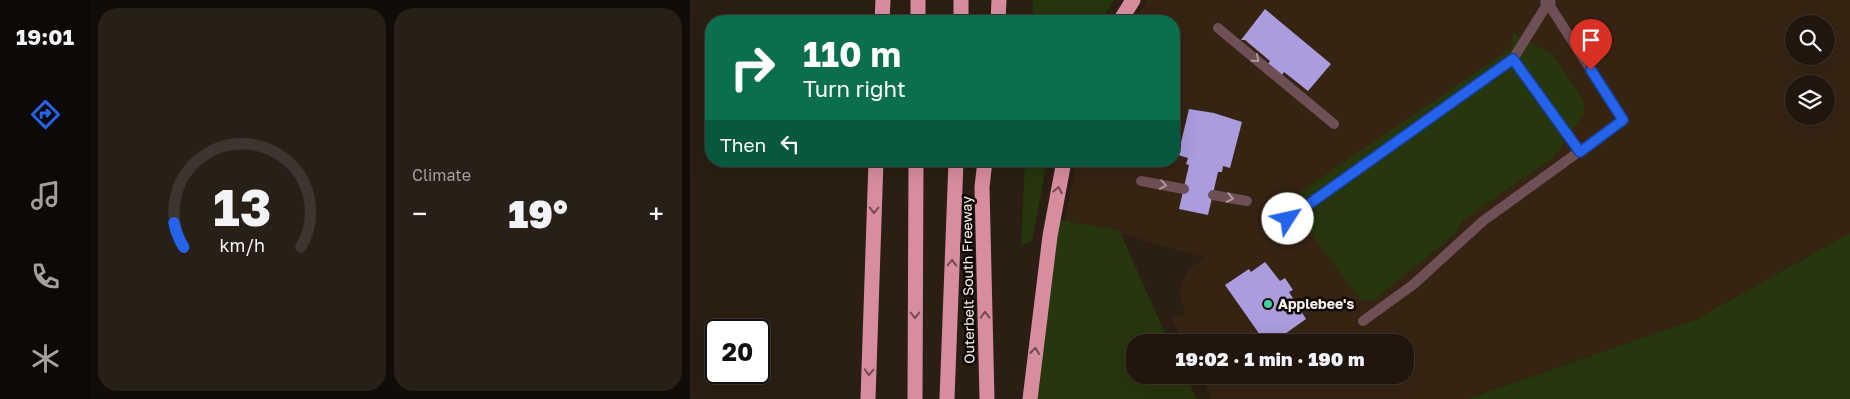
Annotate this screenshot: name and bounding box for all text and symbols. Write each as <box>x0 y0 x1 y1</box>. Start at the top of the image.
map controls <box>1785 15 1835 125</box>
button: search <box>1785 15 1835 65</box>
pin <box>1570 19 1612 70</box>
text: 19:01 <box>16 23 74 50</box>
icon: arrive <box>1577 26 1605 54</box>
text: 110 m <box>803 33 901 75</box>
icon: right <box>720 35 785 100</box>
one-way arrow <box>1250 54 1259 62</box>
text: Turn right <box>803 75 906 102</box>
button: layers <box>1785 75 1835 125</box>
icon: directions <box>28 97 63 132</box>
icon: left <box>776 130 804 158</box>
text: Then <box>720 133 766 156</box>
text: Climate <box>412 165 471 185</box>
text: 13 <box>213 175 271 237</box>
icon: music <box>28 178 63 213</box>
one-way arrow <box>1158 179 1167 189</box>
one-way arrow <box>1052 185 1063 194</box>
text: 19° <box>508 191 568 236</box>
one-way arrow <box>1225 192 1234 203</box>
position arrow <box>1261 192 1313 244</box>
street label: Outerbelt South Freeway <box>958 196 977 364</box>
text: − <box>412 197 427 230</box>
text: + <box>649 197 664 230</box>
one-way arrow <box>869 206 880 214</box>
text: km/h <box>219 234 265 256</box>
icon: phone <box>28 259 63 294</box>
one-way arrow <box>947 259 957 266</box>
place label: Applebee's <box>1278 295 1354 312</box>
marker: Applebee's <box>1262 298 1274 310</box>
one-way arrow <box>980 311 990 319</box>
one-way arrow <box>910 312 920 319</box>
speed limit sign: 20 <box>705 319 770 384</box>
icon: climate <box>28 341 63 376</box>
one-way arrow <box>1029 346 1040 354</box>
text: 19:02 · 1 min · 190 m <box>1176 347 1364 370</box>
one-way arrow <box>864 369 874 377</box>

